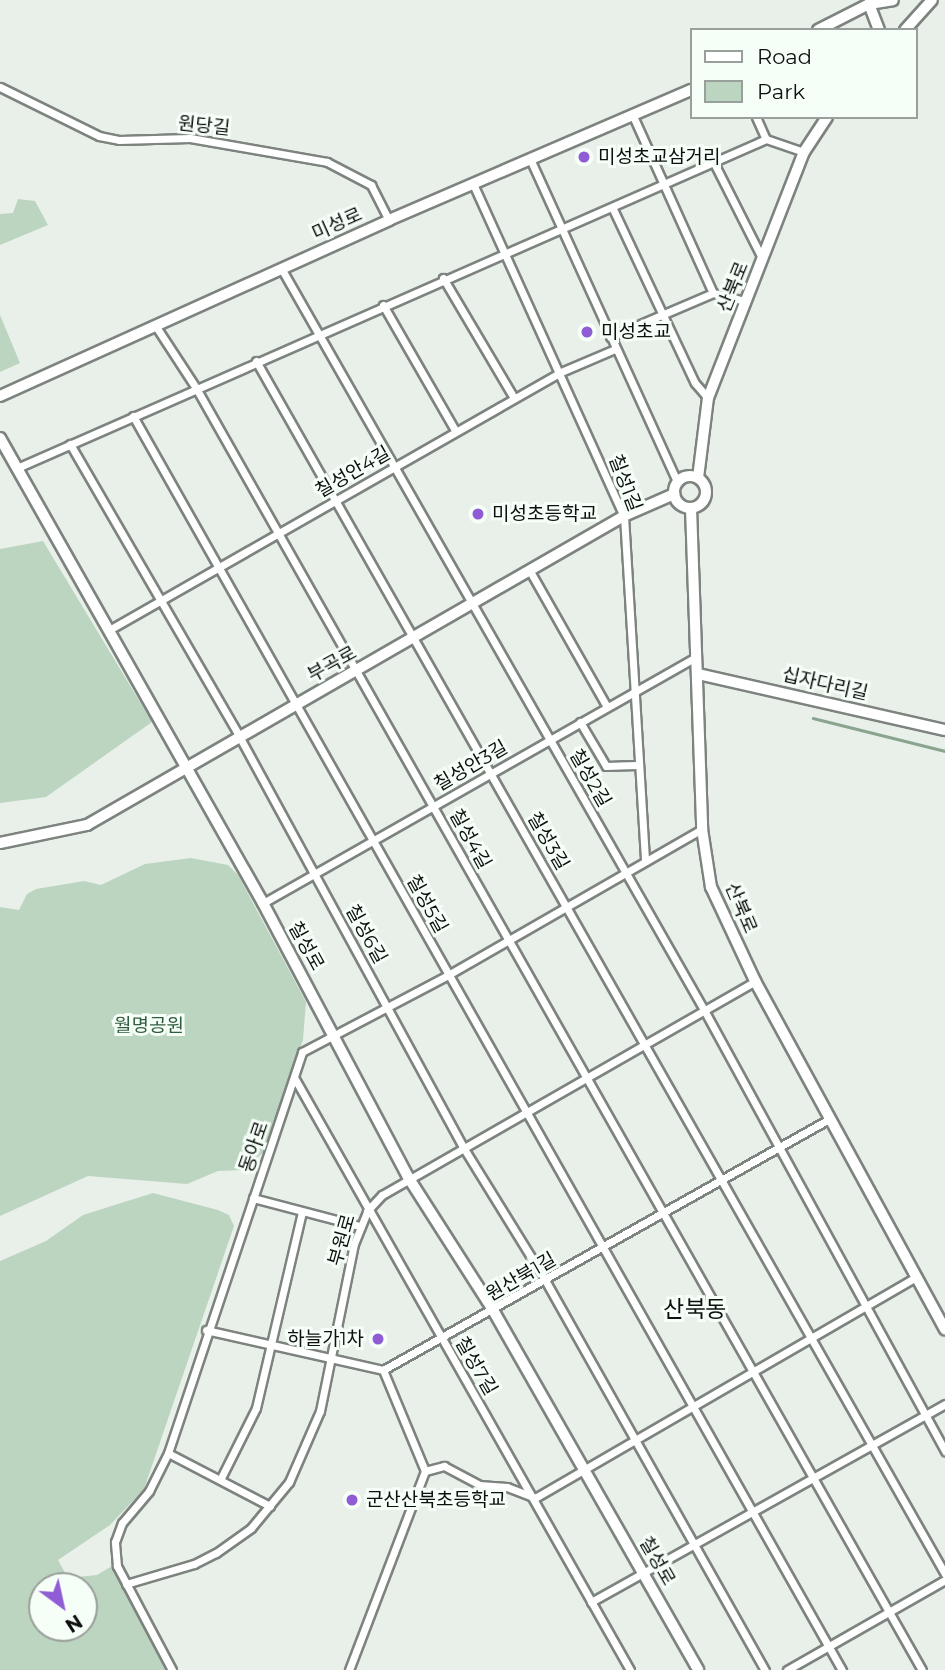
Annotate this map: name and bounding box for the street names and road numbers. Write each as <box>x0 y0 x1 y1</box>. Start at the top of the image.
street label: 원당길 <box>177 112 231 140</box>
street label: 미성로 <box>308 203 366 245</box>
street label: 산북로 <box>713 258 753 316</box>
street label: 칠성안4길 <box>312 442 394 502</box>
street label: 칠성1길 <box>604 451 646 515</box>
street label: 부곡로 <box>304 641 360 687</box>
street label: 십자다리길 <box>780 663 870 705</box>
street label: 칠성안3길 <box>430 736 512 796</box>
street label: 칠성2길 <box>564 745 616 811</box>
street label: 칠성4길 <box>444 805 496 873</box>
street label: 칠성3길 <box>522 808 574 874</box>
street label: 칠성5길 <box>402 871 452 937</box>
street label: 산북로 <box>720 879 762 937</box>
street label: 칠성6길 <box>341 900 391 968</box>
street label: 칠성로 <box>283 918 329 974</box>
street label: 동아로 <box>235 1118 273 1176</box>
street label: 부원로 <box>324 1212 360 1268</box>
street label: 원산북1길 <box>482 1248 560 1306</box>
street label: 칠성7길 <box>450 1333 502 1399</box>
street label: 칠성로 <box>634 1533 680 1589</box>

